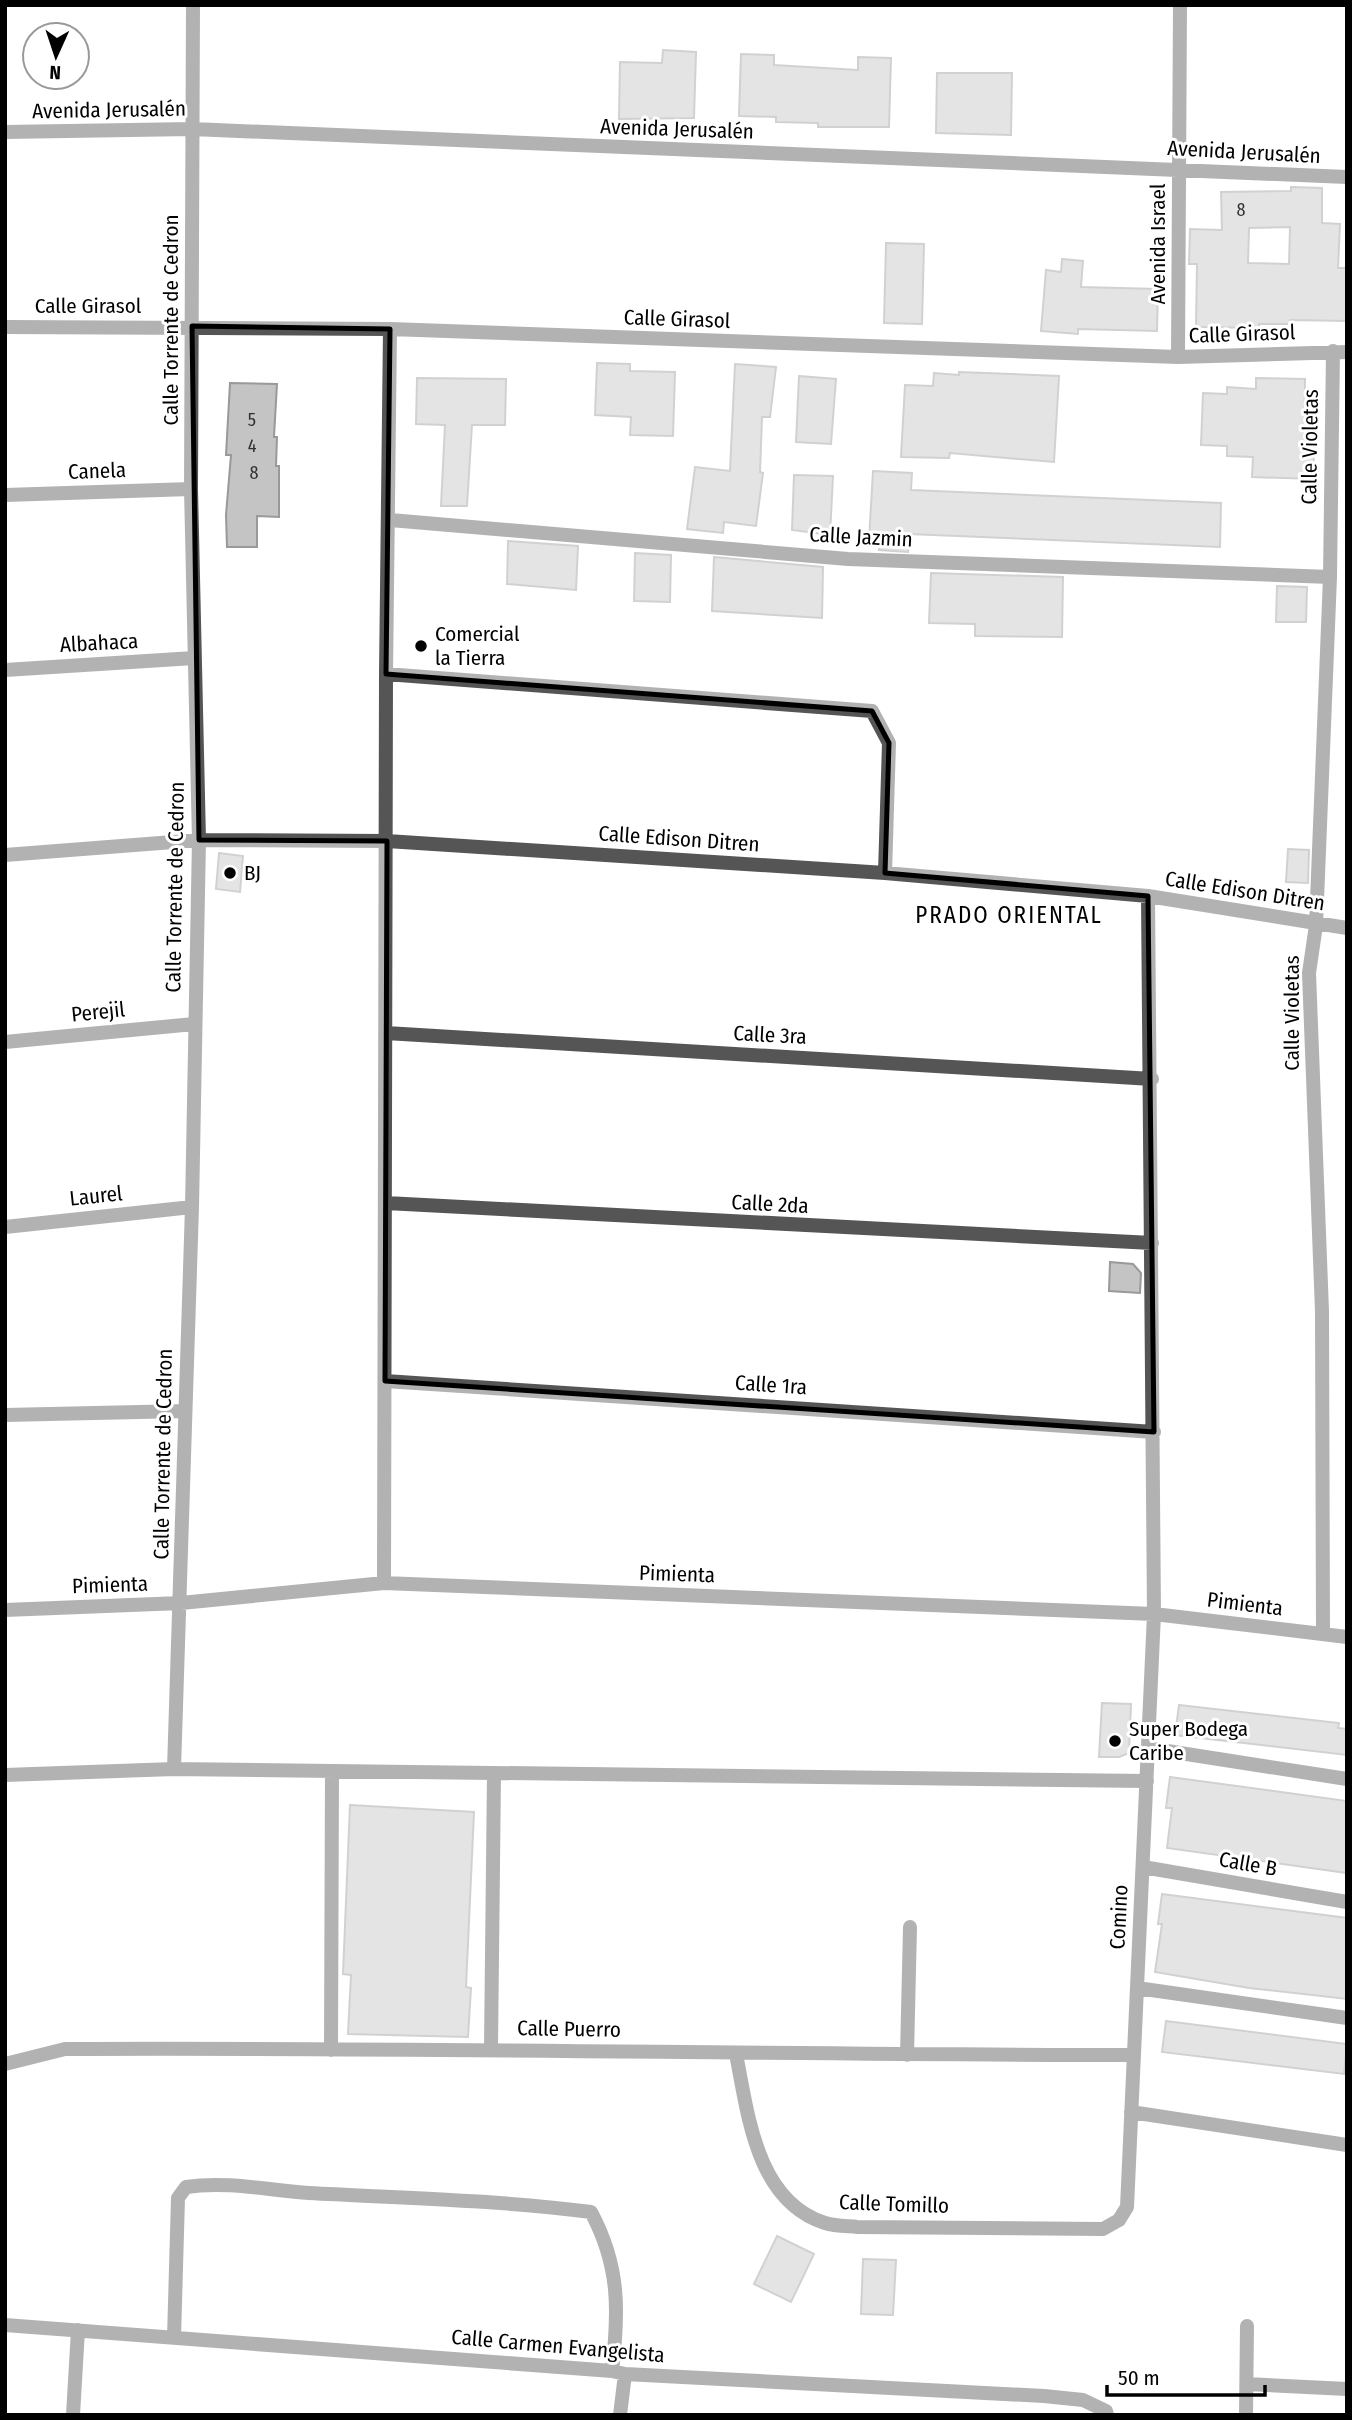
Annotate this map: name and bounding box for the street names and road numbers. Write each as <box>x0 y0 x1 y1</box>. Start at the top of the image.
street label: Avenida Jerusalén <box>32 96 186 124</box>
street label: Avenida Jerusalén <box>600 113 754 145</box>
street label: Avenida Jerusalén <box>1167 135 1321 169</box>
street label: Avenida Israel <box>1145 183 1171 304</box>
street label: Calle Torrente de Cedron <box>158 214 184 426</box>
street label: Calle Girasol <box>35 293 142 319</box>
street label: Calle Girasol <box>623 304 731 334</box>
street label: Calle Girasol <box>1188 319 1296 349</box>
street label: Calle Violetas <box>1296 389 1324 505</box>
street label: Canela <box>68 457 126 485</box>
street label: Calle Jazmin <box>809 521 913 553</box>
street label: Albahaca <box>59 628 139 658</box>
street label: Calle Torrente de Cedron <box>160 781 190 993</box>
street label: Calle Edison Ditren <box>598 820 760 858</box>
street label: Calle Edison Ditren <box>1163 866 1327 916</box>
street label: Calle Violetas <box>1279 955 1305 1071</box>
street label: Perejil <box>70 996 127 1028</box>
street label: Calle 3ra <box>733 1020 807 1050</box>
street label: Laurel <box>68 1180 124 1212</box>
street label: Calle 2da <box>731 1189 809 1219</box>
street label: Calle Torrente de Cedron <box>148 1348 178 1560</box>
street label: Calle 1ra <box>734 1370 808 1400</box>
street label: Pimienta <box>638 1560 716 1588</box>
street label: Pimienta <box>71 1571 149 1599</box>
street label: Pimienta <box>1206 1586 1284 1622</box>
street label: Calle B <box>1217 1846 1279 1882</box>
street label: Comino <box>1104 1884 1134 1950</box>
street label: Calle Puerro <box>517 2015 621 2043</box>
street label: Calle Tomillo <box>839 2189 949 2219</box>
street label: Calle Carmen Evangelista <box>450 2324 666 2368</box>

